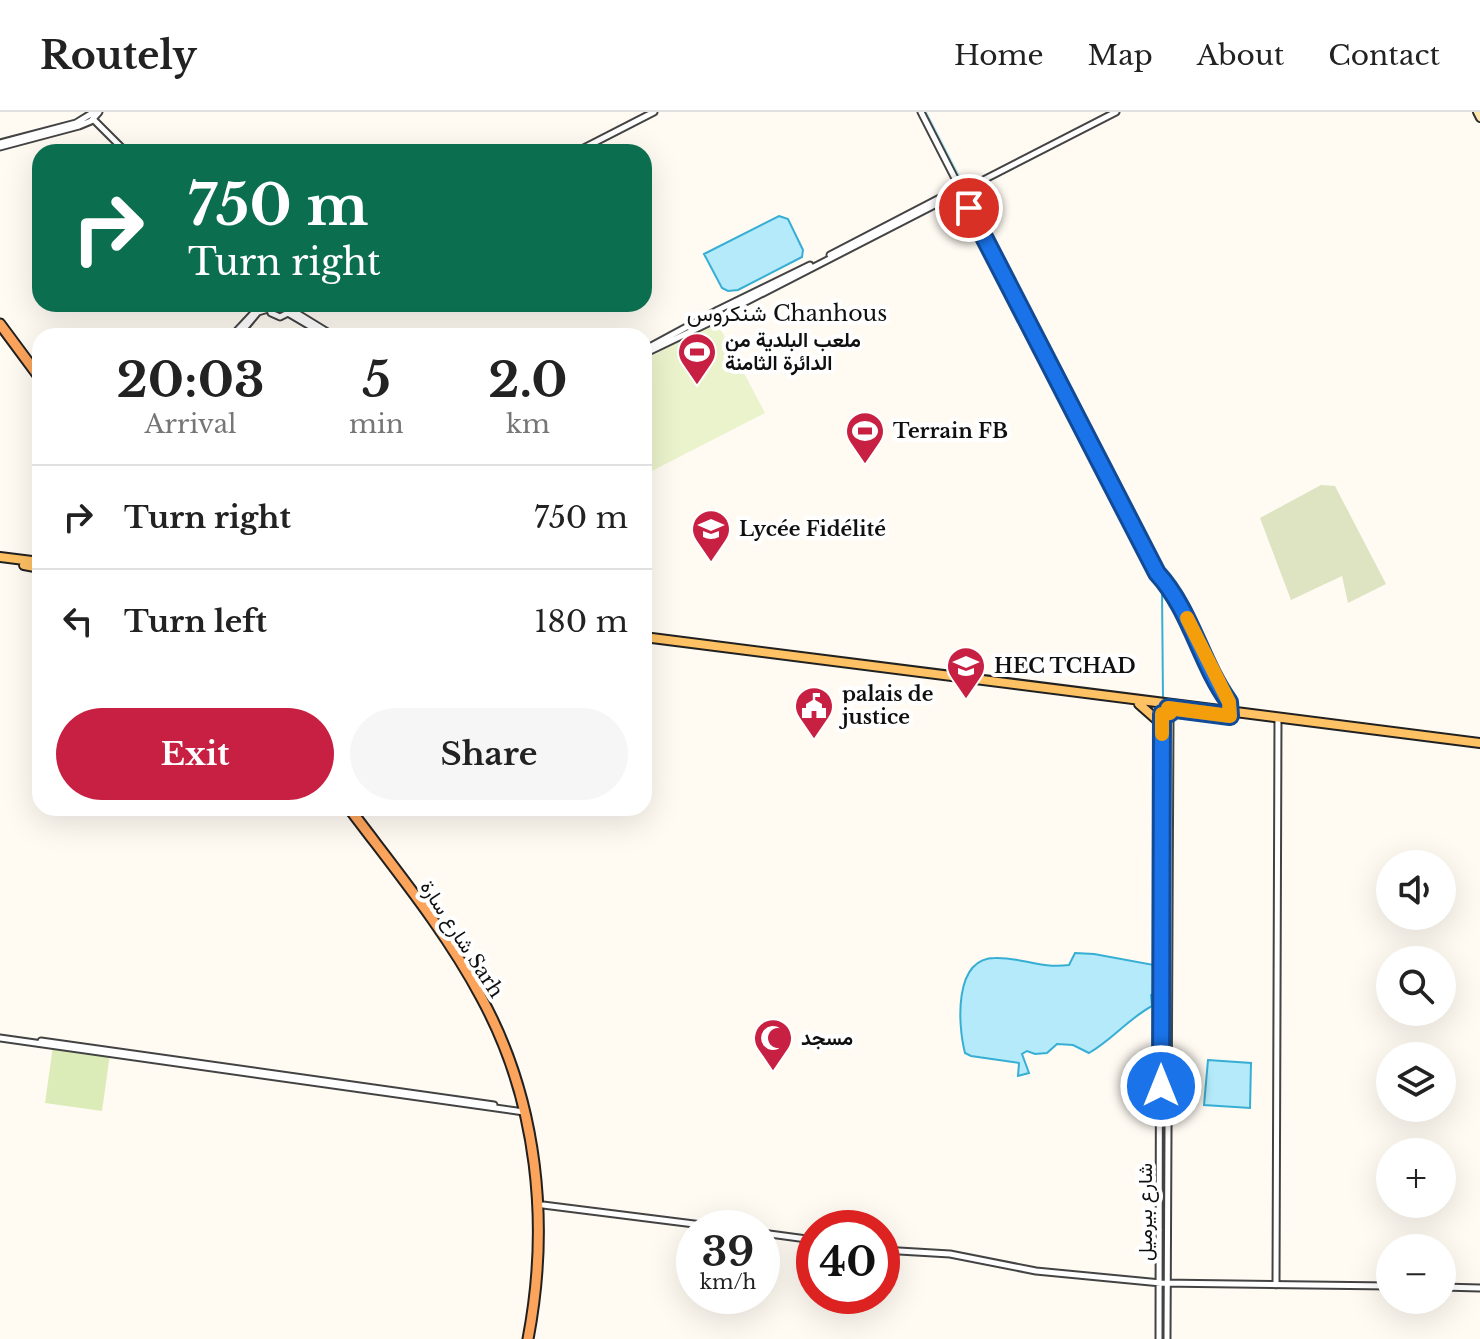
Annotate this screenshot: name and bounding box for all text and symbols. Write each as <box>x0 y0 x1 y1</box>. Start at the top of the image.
text: Routely <box>40 32 197 79</box>
text: Home <box>954 38 1044 73</box>
text: Map <box>1088 38 1153 73</box>
text: About <box>1197 38 1284 73</box>
text: Contact <box>1328 38 1440 73</box>
text: 750 m <box>188 171 369 240</box>
pin <box>935 174 1003 242</box>
icon: right <box>56 176 160 280</box>
icon: arrive <box>947 186 991 230</box>
text: Turn right <box>188 240 381 285</box>
district label: شنكروس Chanhous <box>687 300 887 327</box>
place label: ملعب البلدية من الدائرة الثامنة <box>725 328 861 376</box>
sports icon: ملعب البلدية من الدائرة الثامنة <box>676 331 718 386</box>
text: 20:03 <box>117 350 265 410</box>
text: 5 <box>362 350 391 410</box>
text: 2.0 <box>488 350 567 410</box>
text: Arrival <box>145 408 237 440</box>
text: min <box>349 408 404 440</box>
text: km <box>506 408 550 440</box>
sports icon: Terrain FB <box>844 410 886 465</box>
place label: Terrain FB <box>893 419 1008 443</box>
icon: right <box>56 495 100 539</box>
text: Turn right <box>124 499 291 536</box>
text: 750 m <box>534 499 628 536</box>
school or university icon: Lycée Fidélité <box>690 508 732 563</box>
place label: Lycée Fidélité <box>739 517 886 541</box>
icon: left <box>56 599 100 643</box>
text: Turn left <box>124 603 267 640</box>
text: 180 m <box>534 603 628 640</box>
school or university icon: HEC TCHAD <box>945 645 987 700</box>
place label: HEC TCHAD <box>994 654 1136 678</box>
place label: palais de justice <box>838 682 933 729</box>
public building icon: palais de justice <box>793 685 835 740</box>
button: Exit <box>56 708 334 800</box>
button: Share <box>350 708 628 800</box>
map controls <box>1376 850 1456 1314</box>
button: sound <box>1376 850 1456 930</box>
street label: شارع سارة Sarh <box>414 876 509 1003</box>
button: search <box>1376 946 1456 1026</box>
mosque icon: مسجد <box>752 1017 794 1072</box>
place label: مسجد <box>801 1026 853 1050</box>
button: layers <box>1376 1042 1456 1122</box>
position arrow <box>1119 1044 1203 1128</box>
button: + <box>1376 1138 1456 1218</box>
street label: شارع بيرميل <box>1133 1163 1159 1261</box>
speed limit sign: 40 <box>796 1210 900 1314</box>
text: 39 <box>702 1227 754 1277</box>
button: − <box>1376 1234 1456 1314</box>
text: km/h <box>700 1270 756 1294</box>

